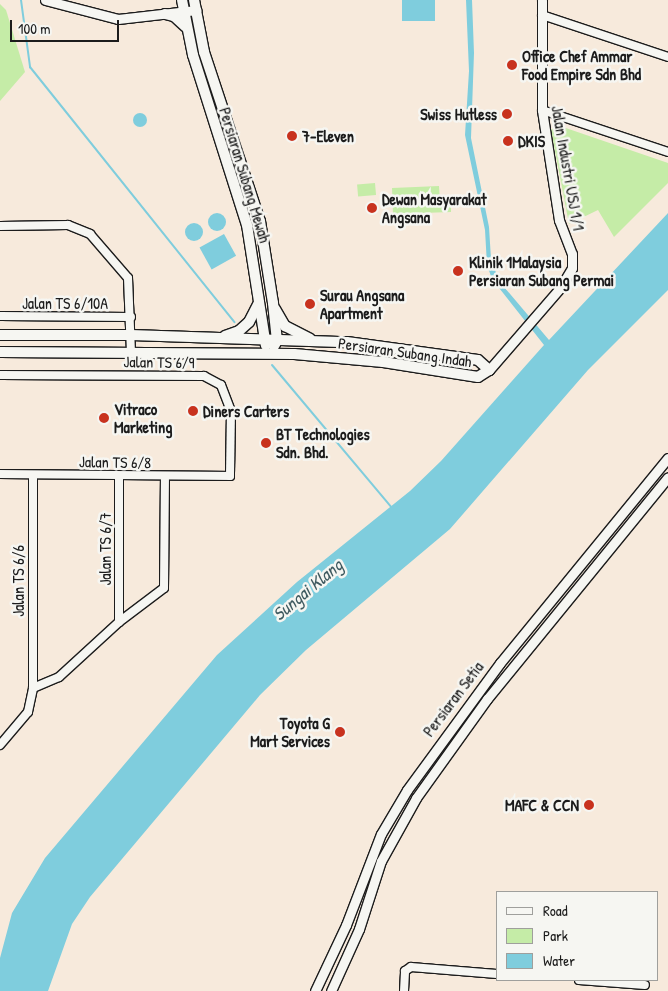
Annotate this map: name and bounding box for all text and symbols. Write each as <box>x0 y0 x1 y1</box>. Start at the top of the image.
scale bar <box>12 10 121 42</box>
text: 100 m <box>18 18 51 39</box>
place label: Office Chef Ammar Food Empire Sdn Bhd <box>522 46 641 84</box>
marker: Office Chef Ammar Food Empire Sdn Bhd <box>506 59 518 71</box>
place label: Swiss Hutless <box>420 104 497 124</box>
street label: Jalan Industri USJ 1/1 <box>548 104 588 232</box>
street label: Persiaran Subang Mewah <box>215 105 275 245</box>
marker: Swiss Hutless <box>501 108 513 120</box>
place label: 7-Eleven <box>302 126 354 146</box>
marker: 7-Eleven <box>286 130 298 142</box>
place label: DKIS <box>518 131 545 151</box>
marker: DKIS <box>502 135 514 147</box>
place label: Dewan Masyarakat Angsana <box>382 189 486 227</box>
marker: Dewan Masyarakat Angsana <box>366 202 378 214</box>
place label: Klinik 1Malaysia Persiaran Subang Permai <box>469 252 614 290</box>
marker: Klinik 1Malaysia Persiaran Subang Permai <box>451 264 465 278</box>
place label: Surau Angsana Apartment <box>320 285 404 323</box>
street label: Jalan TS 6/10A <box>22 293 108 313</box>
marker: Surau Angsana Apartment <box>304 298 316 310</box>
street label: Persiaran Subang Indah <box>337 333 473 371</box>
street label: Jalan TS 6/9 <box>123 352 195 372</box>
place label: Vitraco Marketing <box>114 399 172 437</box>
place label: Diners Carters <box>203 401 289 421</box>
marker: Diners Carters <box>187 405 199 417</box>
marker: Vitraco Marketing <box>98 412 110 424</box>
place label: BT Technologies Sdn. Bhd. <box>276 424 370 462</box>
marker: BT Technologies Sdn. Bhd. <box>260 437 272 449</box>
street label: Jalan TS 6/8 <box>79 452 151 472</box>
street label: Jalan TS 6/7 <box>95 512 115 586</box>
street label: Jalan TS 6/6 <box>8 545 28 617</box>
water label: Sungai Klang <box>269 555 347 625</box>
street label: Persiaran Setia <box>419 658 487 740</box>
place label: Toyota G Mart Services <box>250 713 330 751</box>
marker: Toyota G Mart Services <box>334 726 346 738</box>
place label: MAFC & CCN <box>505 795 579 815</box>
marker: MAFC & CCN <box>583 799 595 811</box>
legend <box>496 891 658 981</box>
text: Road <box>543 900 568 921</box>
text: Park <box>543 925 568 946</box>
text: Water <box>543 950 575 971</box>

